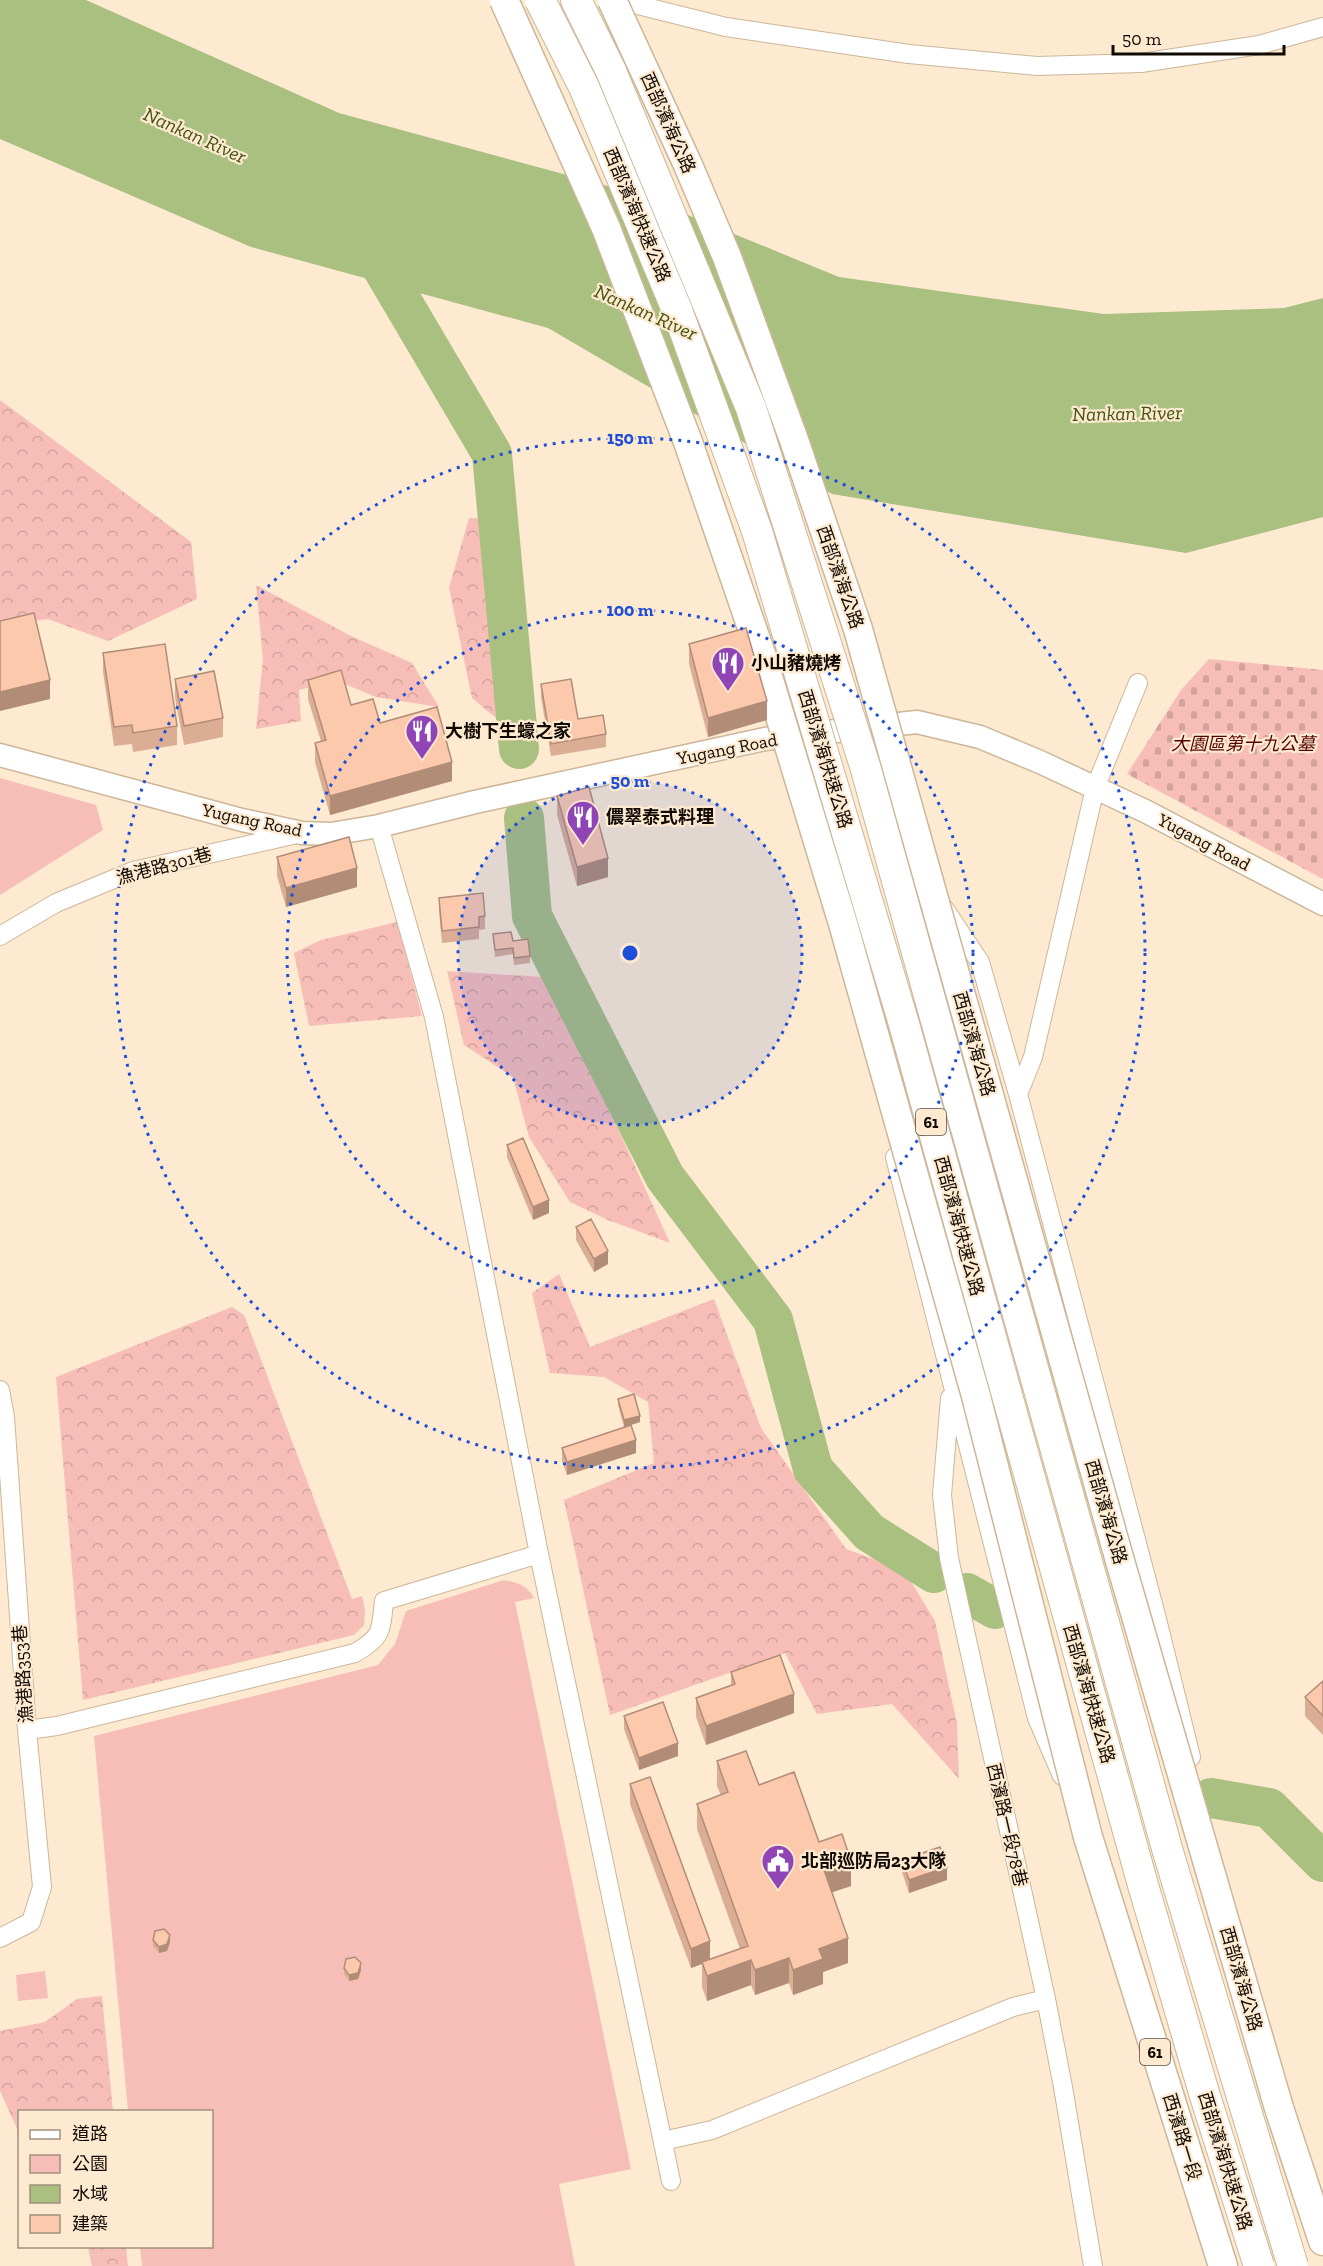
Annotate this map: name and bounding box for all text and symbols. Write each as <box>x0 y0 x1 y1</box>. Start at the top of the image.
scale bar <box>1113 18 1284 56</box>
text: 50 m <box>1122 28 1162 50</box>
street label: 西部濱海公路 <box>636 69 700 177</box>
water label: Nankan River <box>140 102 250 168</box>
street label: 西部濱海快速公路 <box>599 144 675 286</box>
water label: Nankan River <box>591 279 701 345</box>
water label: Nankan River <box>1072 400 1182 426</box>
text: 150 m <box>607 427 653 449</box>
street label: 西部濱海公路 <box>812 522 868 632</box>
text: 100 m <box>606 599 654 621</box>
restaurant icon: 小山豬燒烤 <box>710 645 746 692</box>
place label: 小山豬燒烤 <box>751 652 841 674</box>
street label: 西部濱海快速公路 <box>793 687 857 831</box>
restaurant icon: 大樹下生蠔之家 <box>404 713 440 760</box>
place label: 大樹下生蠔之家 <box>445 720 571 742</box>
street label: Yugang Road <box>674 728 779 770</box>
park label: 大園區第十九公墓 <box>1171 733 1318 755</box>
text: 50 m <box>611 770 650 792</box>
street label: Yugang Road <box>199 798 304 841</box>
restaurant icon: 儂翠泰式料理 <box>565 799 601 846</box>
place label: 儂翠泰式料理 <box>606 806 714 828</box>
street label: Yugang Road <box>1153 808 1254 876</box>
street label: 漁港路301巷 <box>114 843 214 889</box>
centre of rings <box>620 943 640 963</box>
street label: 西部濱海公路 <box>949 989 999 1099</box>
road number: 61 <box>916 1109 946 1135</box>
street label: 西部濱海快速公路 <box>930 1154 988 1298</box>
street label: 西部濱海公路 <box>1081 1457 1131 1567</box>
street label: 西部濱海快速公路 <box>1059 1622 1119 1766</box>
street label: 漁港路353巷 <box>9 1624 37 1724</box>
street label: 西濱路一段78巷 <box>982 1761 1032 1889</box>
public building icon: 北部巡防局23大隊 <box>760 1843 796 1890</box>
place label: 北部巡防局23大隊 <box>801 1850 946 1872</box>
street label: 西部濱海公路 <box>1216 1924 1266 2034</box>
road number: 61 <box>1140 2039 1170 2065</box>
street label: 西部濱海快速公路 <box>1193 2089 1257 2233</box>
street label: 西濱路一段 <box>1158 2091 1206 2183</box>
legend <box>18 2110 213 2248</box>
text: 道路 <box>72 2123 108 2145</box>
text: 公園 <box>72 2153 108 2175</box>
text: 水域 <box>72 2183 108 2205</box>
text: 建築 <box>72 2213 108 2235</box>

